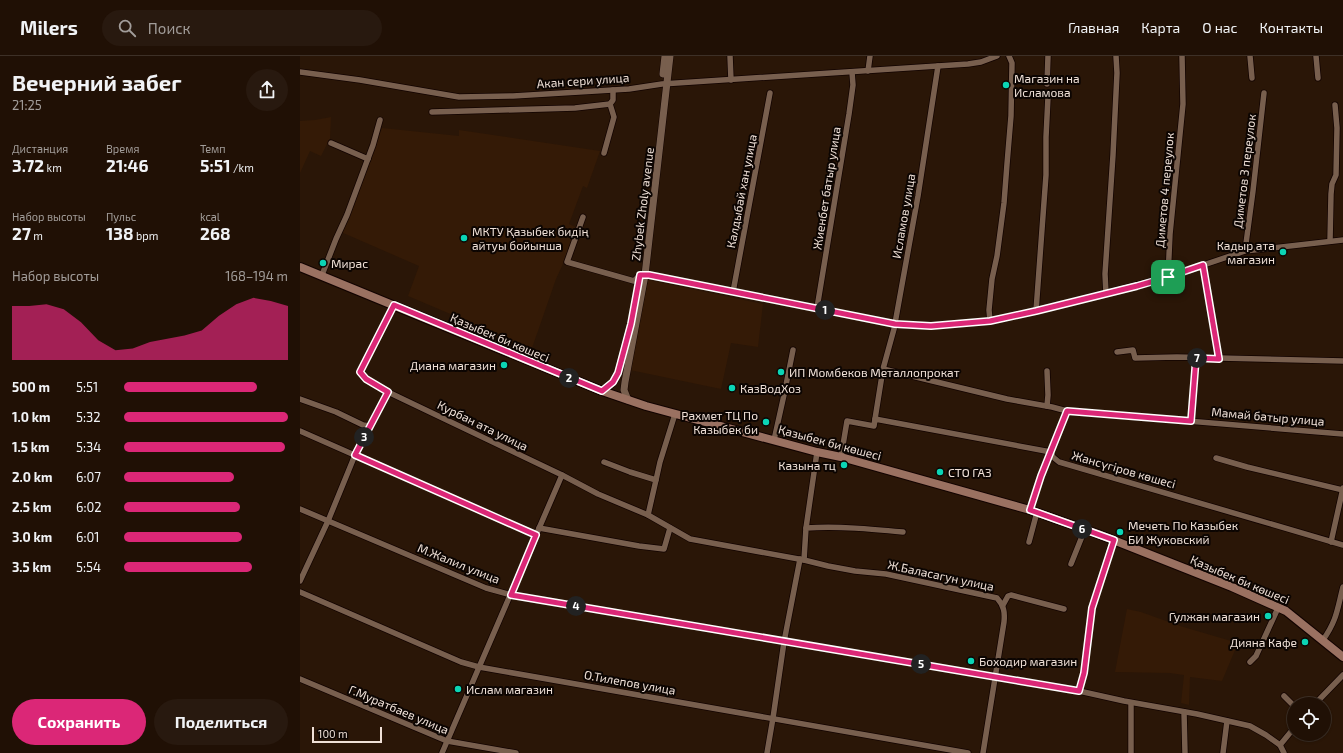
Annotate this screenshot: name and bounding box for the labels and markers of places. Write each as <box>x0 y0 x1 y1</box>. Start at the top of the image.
place label: Магазин на Исламова <box>1014 71 1080 99</box>
marker: Магазин на Исламова <box>1001 80 1011 90</box>
place label: МКТУ Қазыбек бидің айтуы бойынша <box>472 224 588 253</box>
marker: МКТУ Қазыбек бидің айтуы бойынша <box>459 233 469 243</box>
place label: Кадыр ата магазин <box>1217 238 1275 266</box>
marker: Кадыр ата магазин <box>1278 247 1288 257</box>
place label: Мирас <box>331 256 368 270</box>
marker: Мирас <box>318 258 328 268</box>
pin <box>1151 260 1185 294</box>
pin: 1 <box>815 300 835 320</box>
pin: 7 <box>1187 348 1207 368</box>
place label: Диана магазин <box>410 358 496 372</box>
marker: Диана магазин <box>499 360 509 370</box>
place label: ИП Момбеков Металлопрокат <box>789 365 960 379</box>
marker: ИП Момбеков Металлопрокат <box>776 367 786 377</box>
pin: 2 <box>559 368 579 388</box>
place label: КазВодХоз <box>740 381 801 395</box>
marker: КазВодХоз <box>727 383 737 393</box>
place label: Рахмет ТЦ По Казыбек би <box>681 408 758 436</box>
marker: Рахмет ТЦ По Казыбек би <box>761 417 771 427</box>
pin: 3 <box>354 427 374 447</box>
place label: Казына тц <box>778 458 836 472</box>
marker: Казына тц <box>839 460 849 470</box>
place label: СТО ГАЗ <box>948 465 992 479</box>
marker: СТО ГАЗ <box>935 467 945 477</box>
place label: Мечеть По Казыбек БИ Жуковский <box>1128 518 1239 547</box>
pin: 6 <box>1072 519 1092 539</box>
marker: Мечеть По Казыбек БИ Жуковский <box>1115 527 1125 537</box>
pin: 4 <box>566 596 586 616</box>
place label: Гулжан магазин <box>1169 609 1260 624</box>
marker: Гулжан магазин <box>1263 611 1273 621</box>
place label: Дияна Кафе <box>1230 635 1297 649</box>
marker: Дияна Кафе <box>1300 637 1310 647</box>
pin: 5 <box>911 654 931 674</box>
place label: Боходир магазин <box>979 654 1077 668</box>
marker: Боходир магазин <box>966 656 976 666</box>
place label: Ислам магазин <box>466 682 553 696</box>
marker: Ислам магазин <box>453 684 463 694</box>

